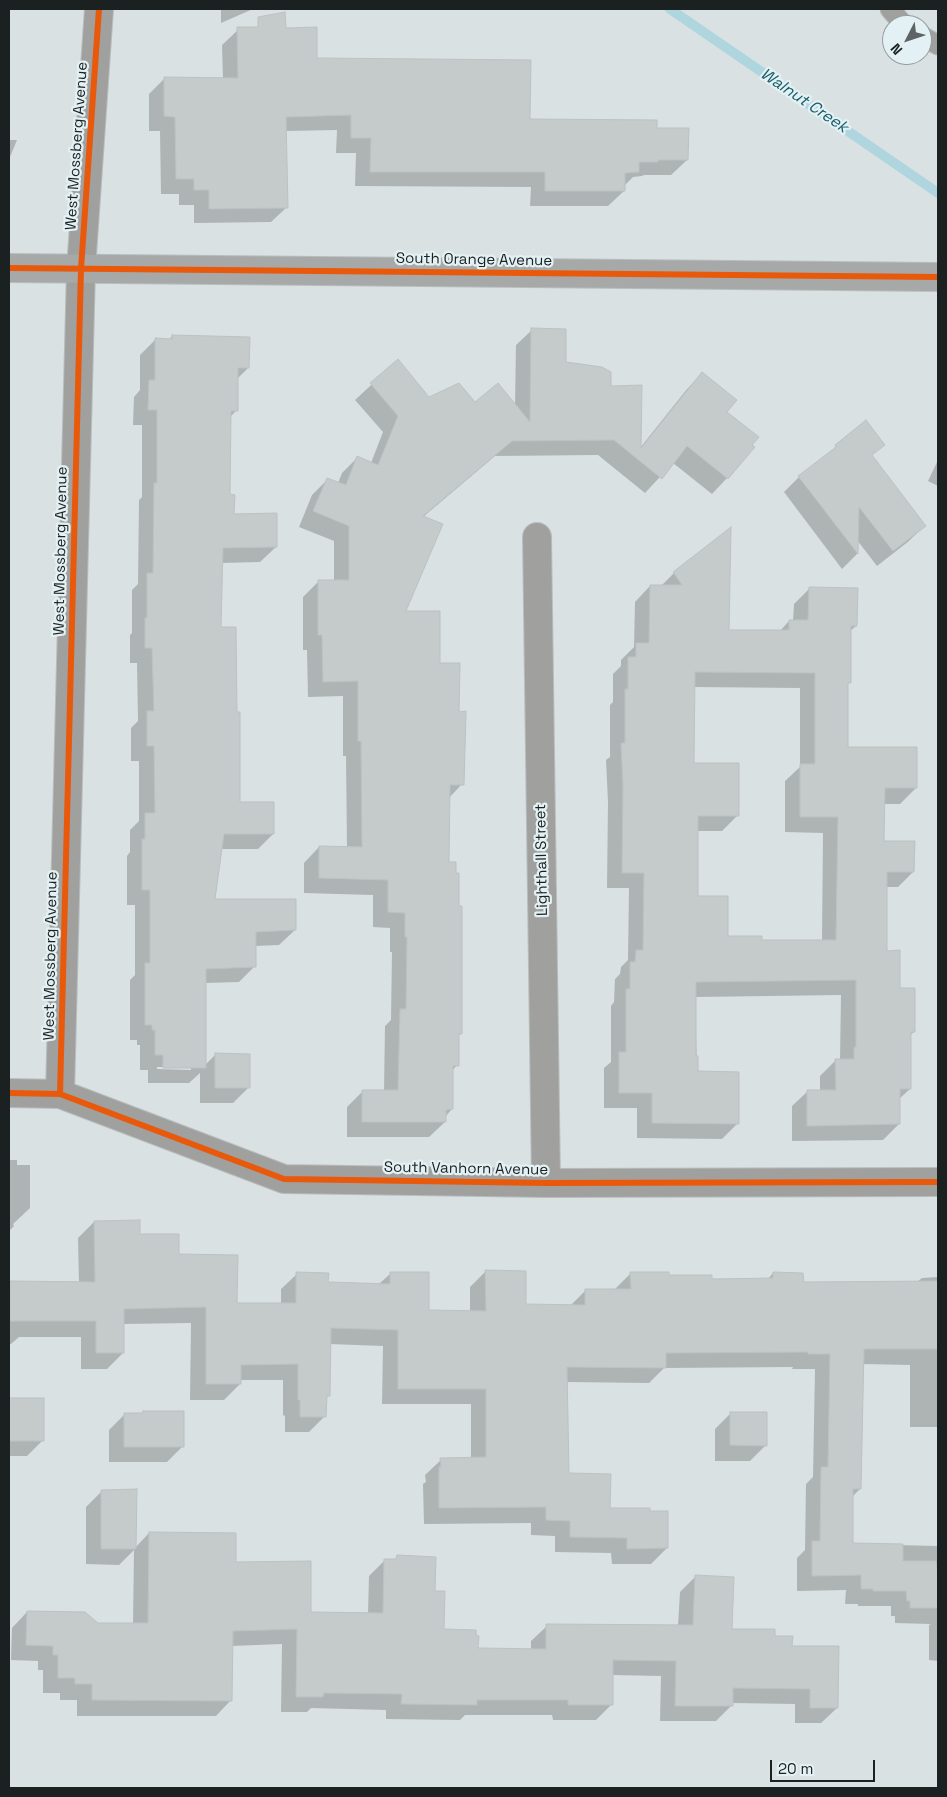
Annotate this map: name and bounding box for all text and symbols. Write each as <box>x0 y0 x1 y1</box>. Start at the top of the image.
north arrow <box>882 15 932 65</box>
text: N <box>887 40 906 59</box>
street label: West Mossberg Avenue <box>62 61 92 231</box>
water label: Walnut Creek <box>757 65 851 137</box>
street label: South Orange Avenue <box>396 250 552 270</box>
street label: West Mossberg Avenue <box>51 466 71 636</box>
street label: Lighthall Street <box>532 804 552 916</box>
street label: West Mossberg Avenue <box>41 871 61 1041</box>
street label: South Vanhorn Avenue <box>384 1159 548 1179</box>
scale bar <box>772 1750 877 1782</box>
text: 20 m <box>778 1759 813 1778</box>

